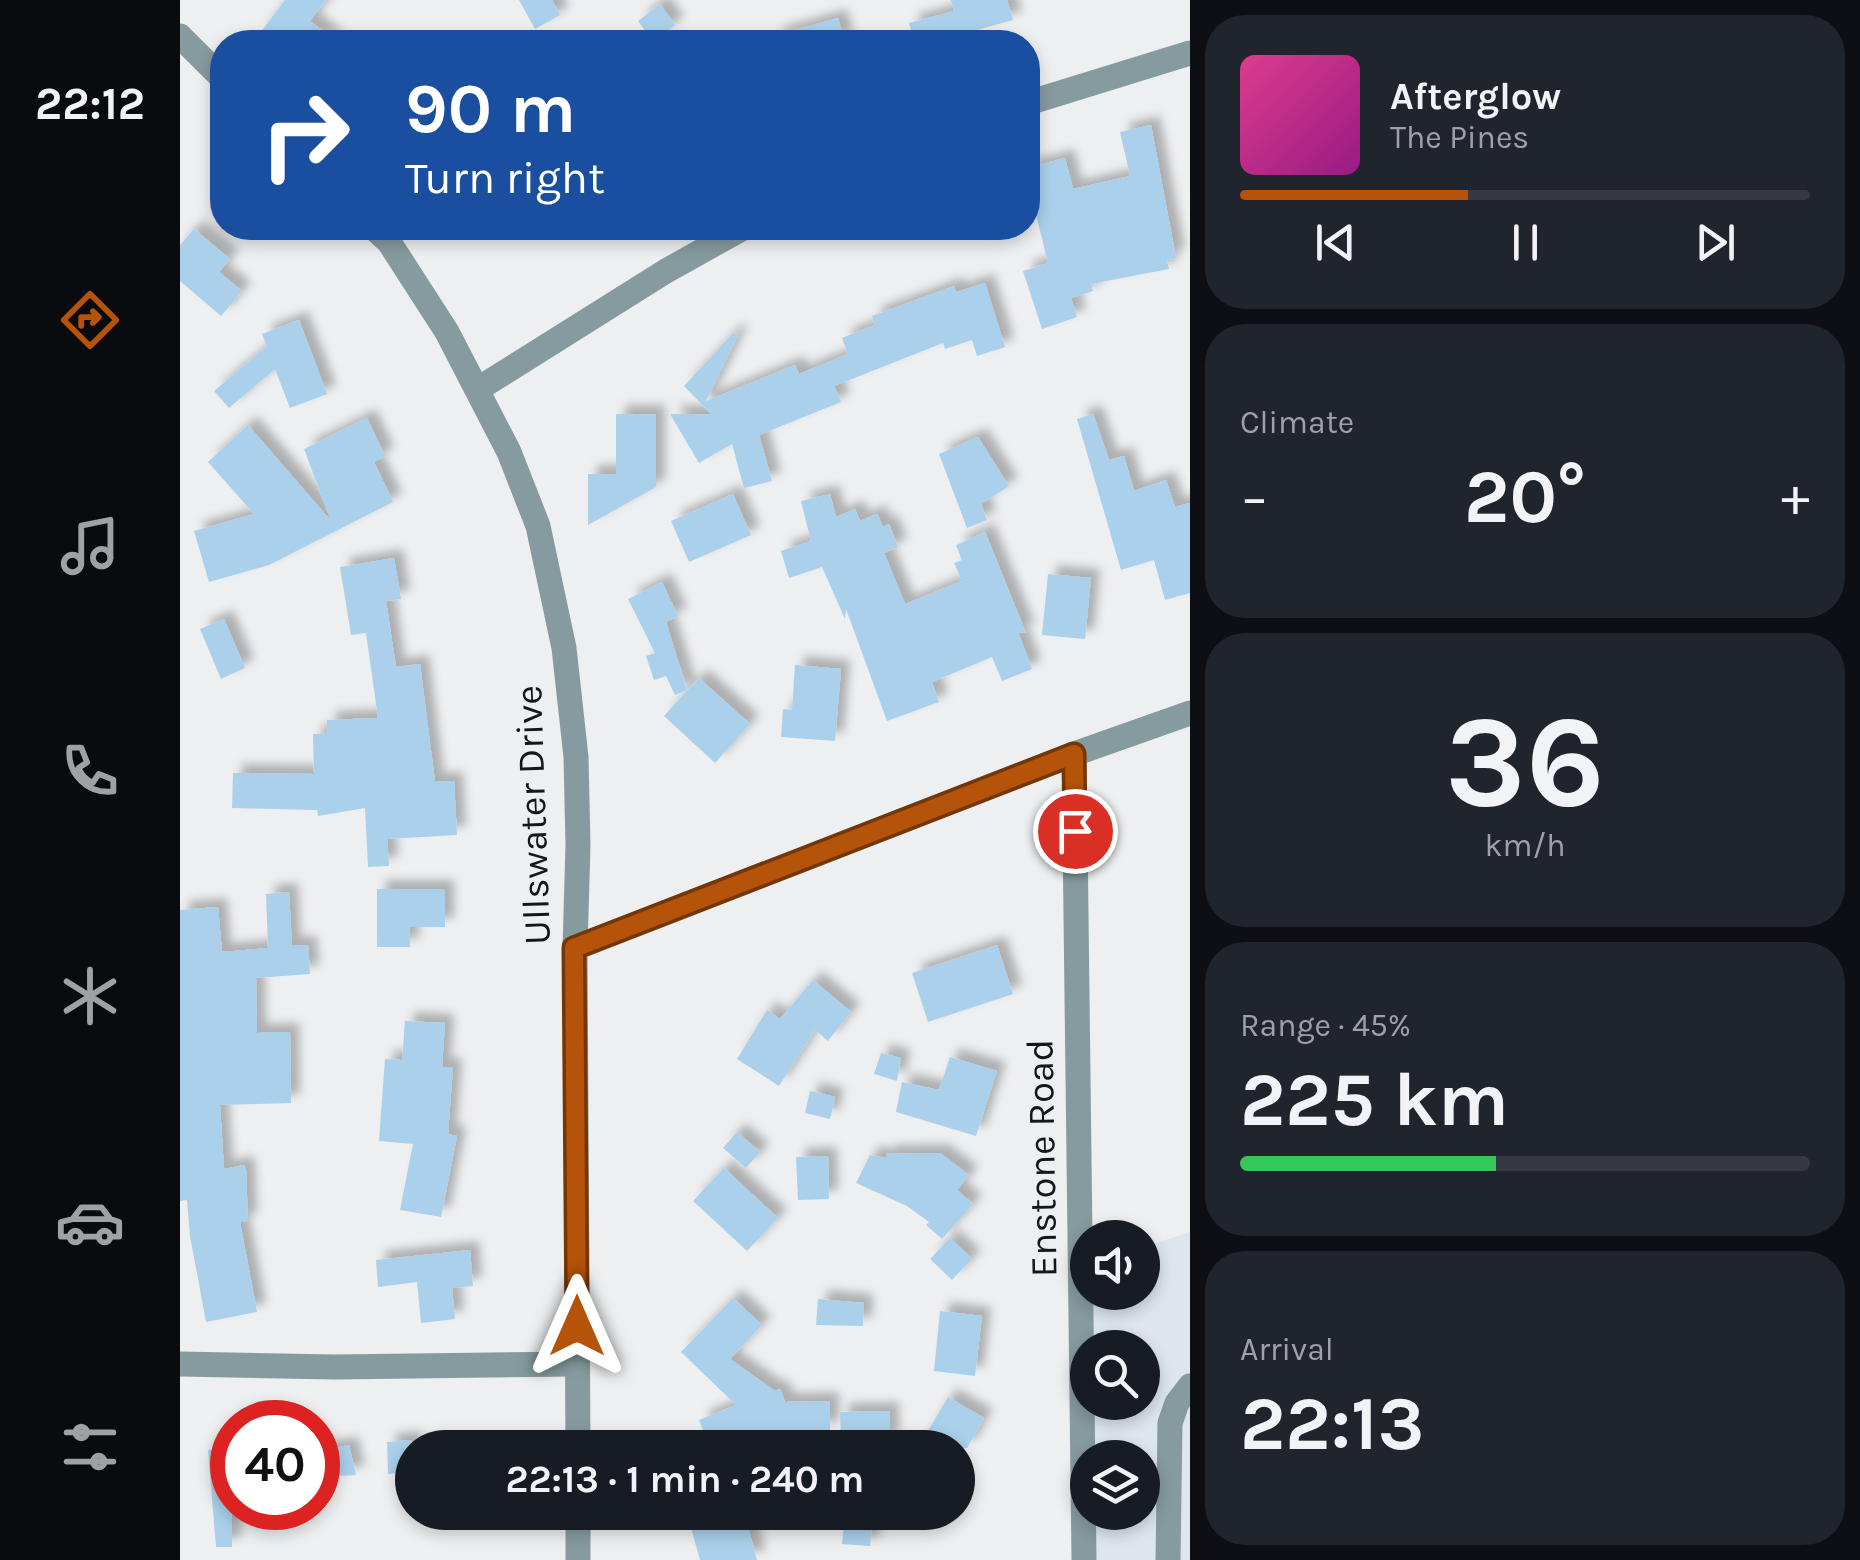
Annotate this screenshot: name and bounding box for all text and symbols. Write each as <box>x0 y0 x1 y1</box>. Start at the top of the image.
text: 90 m <box>405 68 576 150</box>
icon: right <box>240 70 370 200</box>
text: Afterglow <box>1390 74 1561 119</box>
text: 22:12 <box>35 78 145 130</box>
text: The Pines <box>1390 119 1529 156</box>
text: Turn right <box>405 152 605 204</box>
icon: previous <box>1308 215 1363 270</box>
icon: pause <box>1498 215 1553 270</box>
icon: next <box>1688 215 1743 270</box>
icon: directions <box>55 285 125 355</box>
text: Climate <box>1240 404 1354 441</box>
text: 20° <box>1464 453 1586 541</box>
text: − <box>1240 465 1269 529</box>
text: + <box>1781 465 1810 529</box>
icon: music <box>55 511 125 581</box>
street label: Ullswater Drive <box>506 684 560 946</box>
text: 36 <box>1445 686 1605 838</box>
icon: phone <box>55 736 125 806</box>
pin <box>1033 789 1118 874</box>
icon: arrive <box>1048 804 1103 859</box>
text: km/h <box>1484 827 1566 864</box>
icon: climate <box>55 961 125 1031</box>
text: Range · 45% <box>1240 1007 1411 1044</box>
street label: Enstone Road <box>1017 1038 1067 1278</box>
text: 225 km <box>1240 1056 1509 1144</box>
icon: car <box>55 1187 125 1257</box>
map controls <box>1070 1220 1160 1530</box>
button: sound <box>1070 1220 1160 1310</box>
position arrow <box>525 1274 629 1378</box>
button: search <box>1070 1330 1160 1420</box>
text: Arrival <box>1240 1331 1334 1368</box>
text: 22:13 <box>1240 1380 1424 1468</box>
speed limit sign: 40 <box>210 1400 340 1530</box>
icon: filters <box>55 1412 125 1482</box>
button: layers <box>1070 1440 1160 1530</box>
text: 22:13 · 1 min · 240 m <box>506 1457 864 1502</box>

